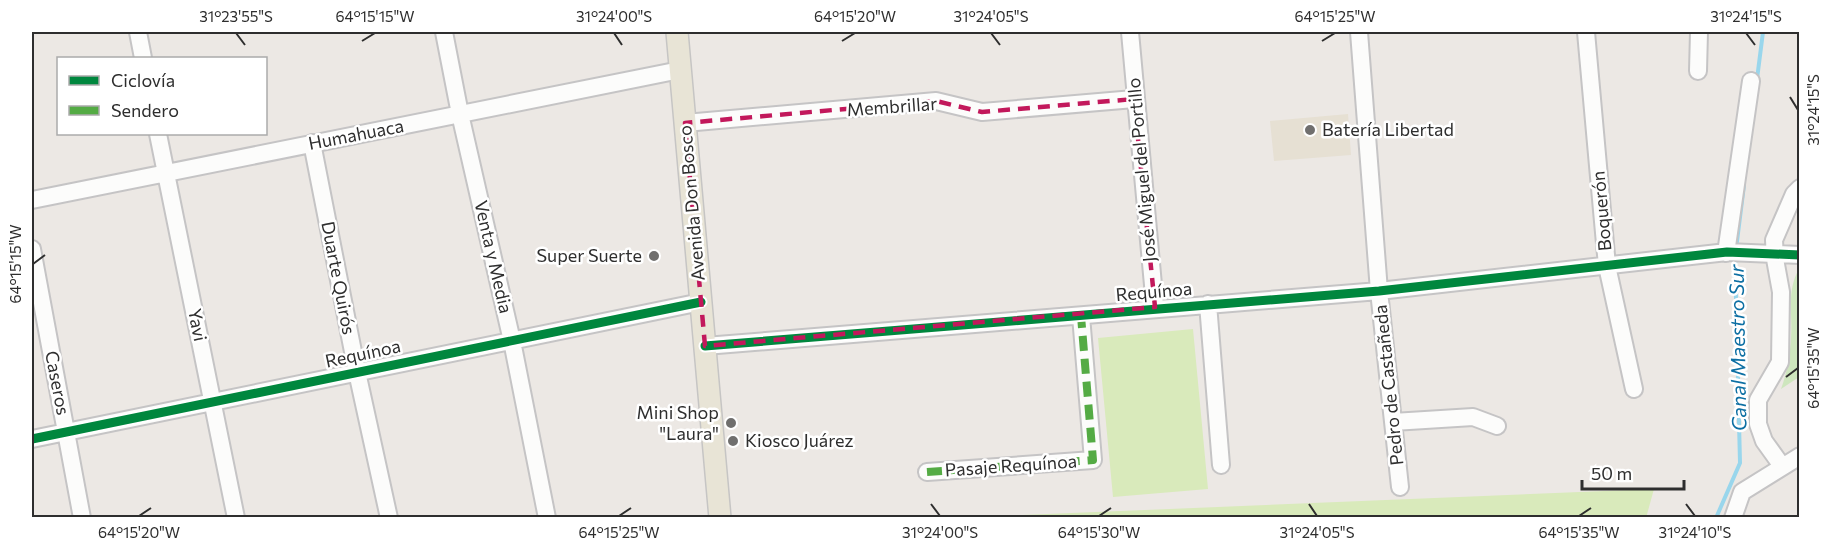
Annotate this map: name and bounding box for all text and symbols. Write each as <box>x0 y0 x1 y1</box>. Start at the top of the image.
text: 31°23'55"S <box>199 7 273 25</box>
text: 64°15'15"W <box>335 7 415 25</box>
text: 31°24'00"S <box>576 7 652 25</box>
text: 64°15'20"W <box>814 7 896 25</box>
text: 31°24'05"S <box>953 7 1029 25</box>
text: 64°15'25"W <box>1295 7 1376 25</box>
text: 31°24'15"S <box>1710 7 1782 25</box>
legend <box>57 57 267 135</box>
text: Ciclovía <box>111 69 175 91</box>
text: 31°24'15"S <box>1804 74 1822 146</box>
street label: José Miguel del Portillo <box>1122 77 1160 263</box>
street label: Membrillar <box>846 92 938 120</box>
text: Sendero <box>111 99 179 121</box>
street label: Humahuaca <box>306 114 405 154</box>
place label: Batería Libertad <box>1322 118 1454 140</box>
marker: Batería Libertad <box>1303 123 1317 137</box>
street label: Avenida Don Bosco <box>673 124 709 282</box>
street label: Boquerón <box>1587 170 1615 252</box>
street label: Venta y Media <box>470 198 518 315</box>
street label: Duarte Quirós <box>317 219 361 336</box>
text: 64°15'15"W <box>6 224 24 304</box>
place label: Super Suerte <box>537 244 642 266</box>
marker: Super Suerte <box>647 249 661 263</box>
water label: Canal Maestro Sur <box>1724 264 1750 431</box>
street label: Requínoa <box>1115 277 1193 305</box>
street label: Pedro de Castañeda <box>1369 304 1407 467</box>
street label: Yavi <box>184 307 212 343</box>
text: 64°15'35"W <box>1804 327 1822 409</box>
street label: Requínoa <box>323 334 403 372</box>
street label: Caseros <box>41 349 75 417</box>
place label: Mini Shop "Laura" <box>636 401 719 444</box>
marker: Mini Shop "Laura" <box>724 416 738 430</box>
place label: Kiosco Juárez <box>745 429 854 451</box>
marker: Kiosco Juárez <box>726 434 740 448</box>
street label: Pasaje Requínoa <box>944 449 1078 481</box>
scale bar <box>1582 453 1684 491</box>
text: 50 m <box>1591 462 1632 484</box>
text: 64°15'20"W <box>98 523 180 541</box>
text: 64°15'25"W <box>579 523 660 541</box>
text: 31°24'00"S <box>902 523 978 541</box>
text: 64°15'30"W <box>1058 523 1140 541</box>
text: 31°24'05"S <box>1279 523 1355 541</box>
text: 64°15'35"W <box>1538 523 1620 541</box>
text: 31°24'10"S <box>1659 523 1732 541</box>

